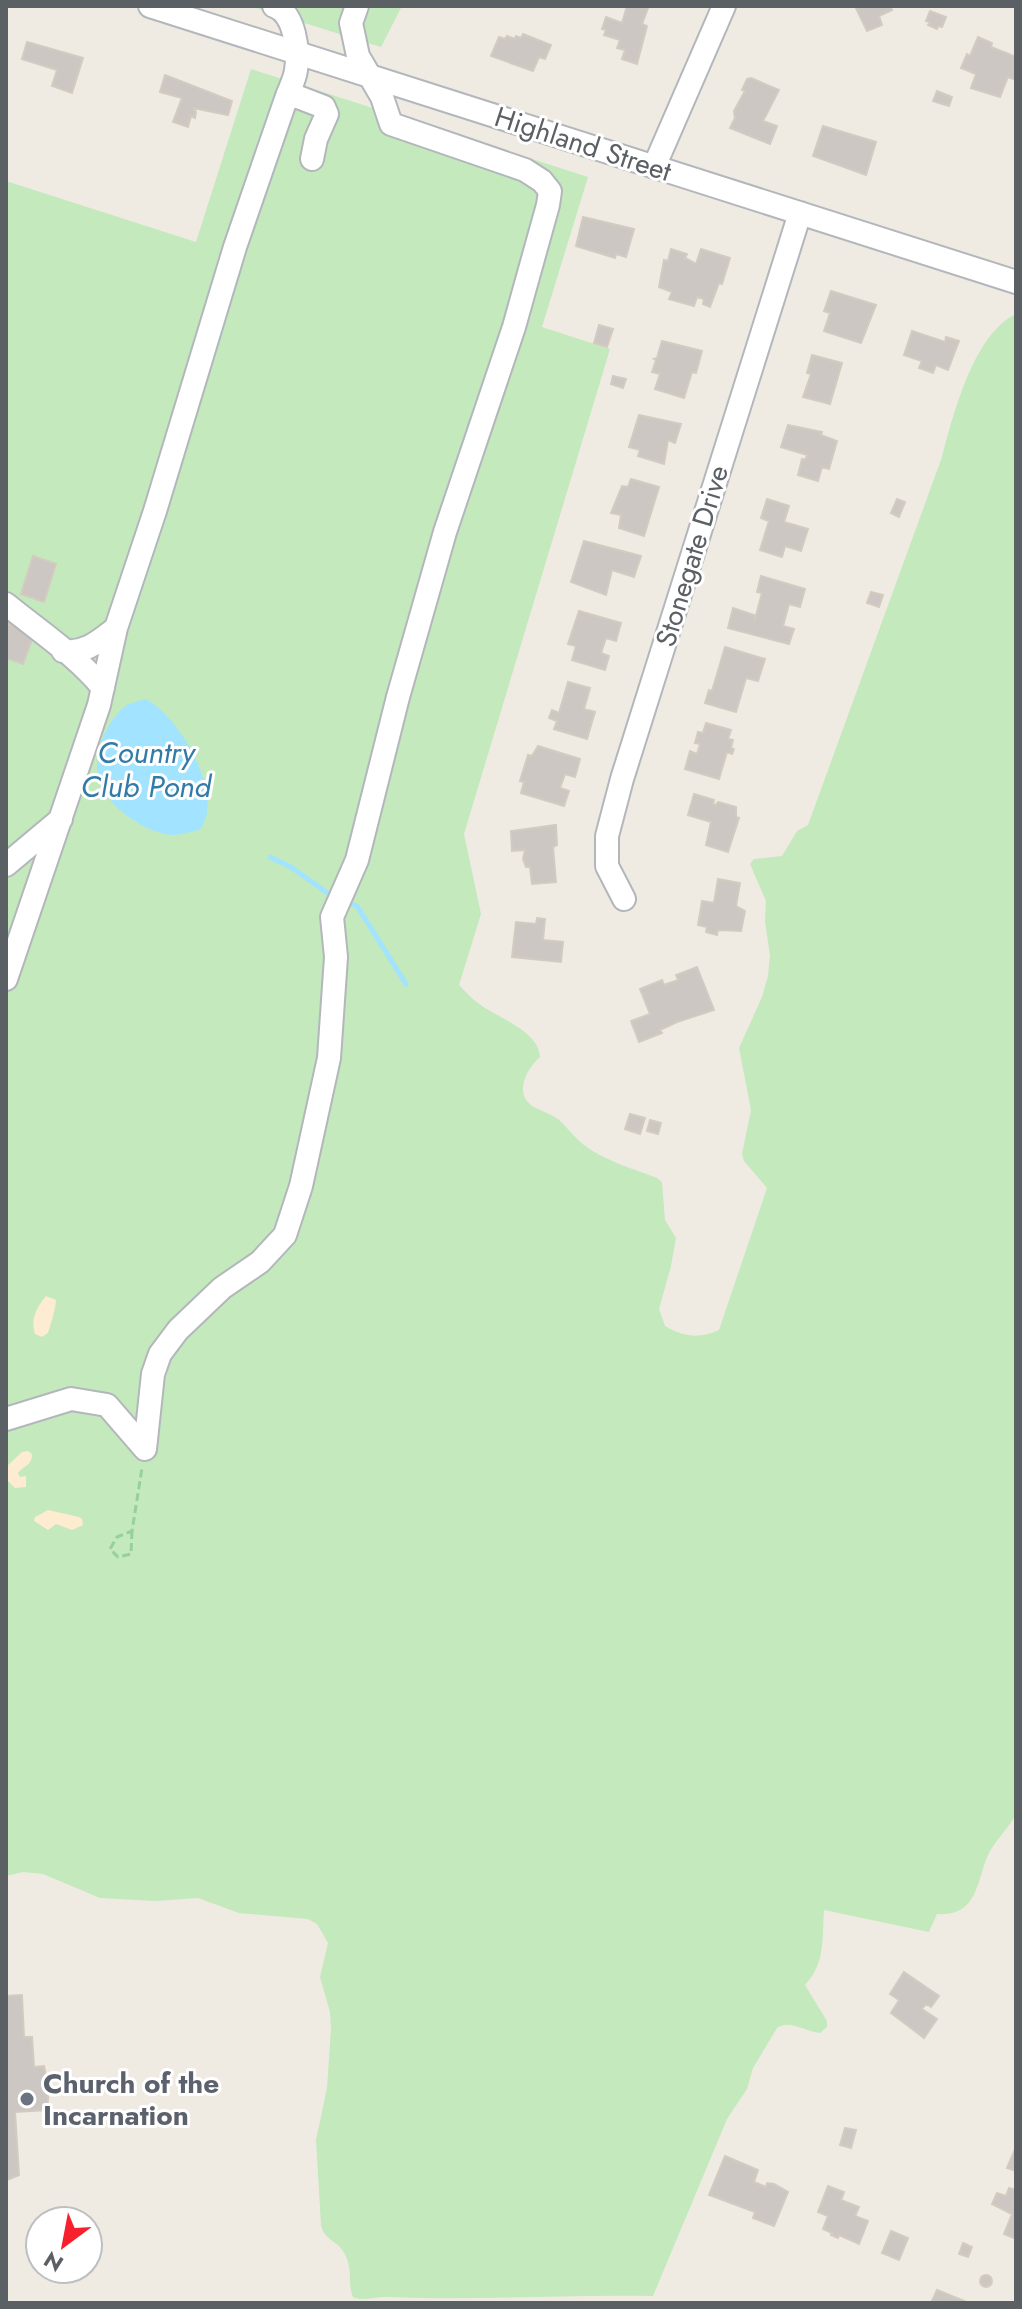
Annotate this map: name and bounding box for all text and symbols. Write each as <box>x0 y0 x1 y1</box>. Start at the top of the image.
street label: Highland Street <box>489 96 677 192</box>
street label: Stonegate Drive <box>645 460 739 652</box>
water label: Country Club Pond <box>81 731 213 808</box>
place label: Church of the Incarnation <box>43 2063 219 2136</box>
marker: Church of the Incarnation <box>18 2090 36 2108</box>
north arrow <box>24 2205 104 2285</box>
text: N <box>38 2244 69 2280</box>

